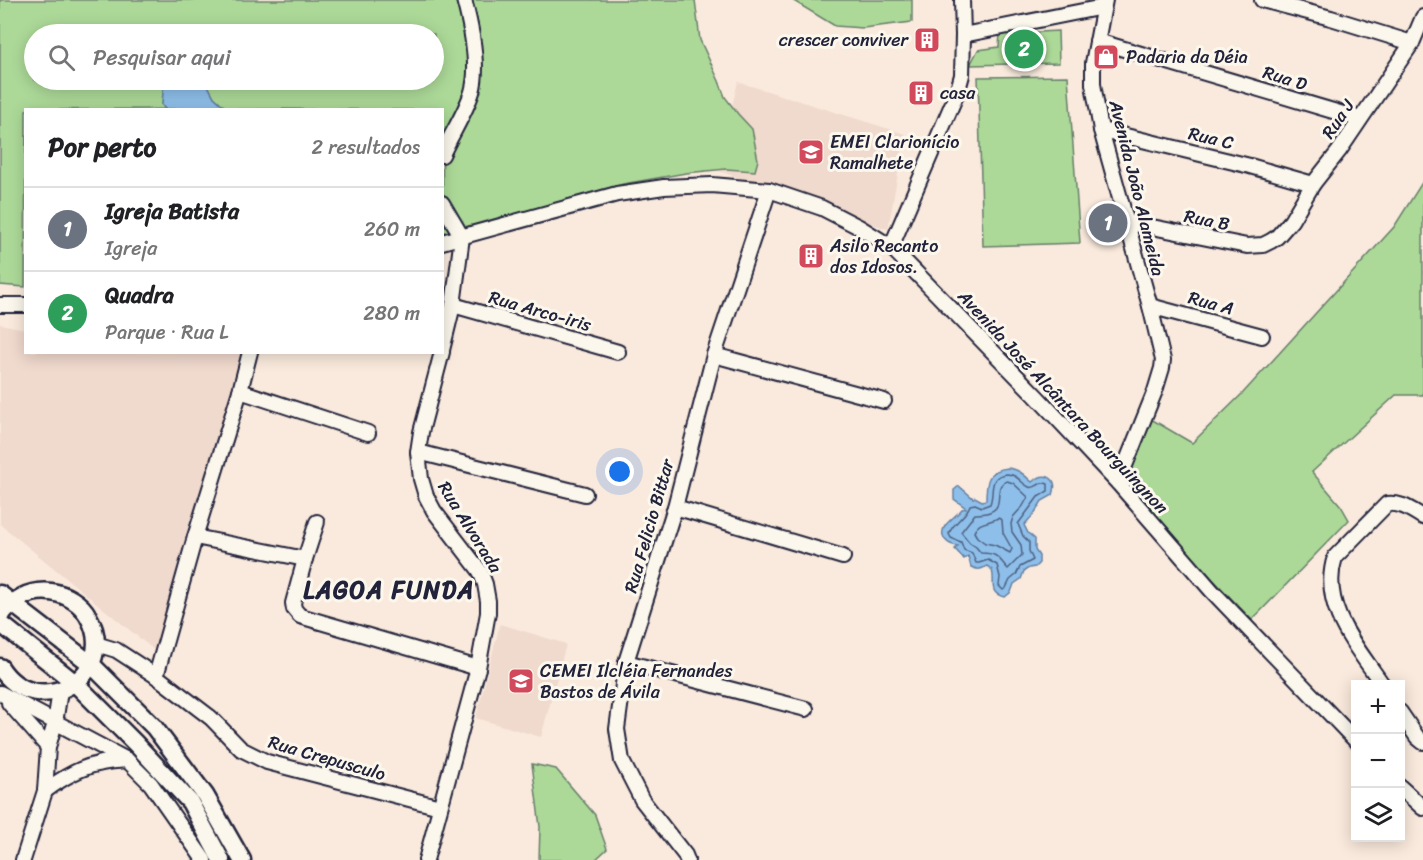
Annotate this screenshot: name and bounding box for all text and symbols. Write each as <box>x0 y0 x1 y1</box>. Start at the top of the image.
search box <box>24 24 444 90</box>
place label: crescer conviver <box>779 24 910 56</box>
building icon: crescer conviver <box>912 25 942 55</box>
pin: 2 <box>1004 26 1044 72</box>
text: Pesquisar aqui <box>93 38 231 77</box>
icon: search <box>45 41 78 74</box>
place label: Padaria da Déia <box>1126 41 1248 73</box>
shop icon: Padaria da Déia <box>1091 42 1121 72</box>
street label: Rua D <box>1259 56 1311 100</box>
place label: casa <box>940 77 976 109</box>
building icon: casa <box>906 78 936 108</box>
street label: Rua J <box>1313 92 1364 146</box>
street label: Avenida João Alameida <box>1099 96 1174 279</box>
street label: Rua C <box>1185 117 1237 159</box>
text: Por perto <box>48 124 156 170</box>
place label: EMEI Clarionício Ramalhete <box>830 126 959 179</box>
text: 2 resultados <box>311 130 420 165</box>
school or university icon: EMEI Clarionício Ramalhete <box>796 137 826 167</box>
text: Igreja Batista <box>105 192 239 231</box>
pin: 1 <box>1088 200 1128 246</box>
street label: Rua B <box>1181 200 1233 240</box>
text: 1 <box>63 212 72 247</box>
text: 260 m <box>364 212 420 247</box>
place label: Asilo Recanto dos Idosos. <box>829 230 938 283</box>
text: Igreja <box>105 231 157 266</box>
building icon: Asilo Recanto dos Idosos. <box>796 241 826 271</box>
text: Quadra <box>105 276 174 315</box>
street label: Rua Arco-iris <box>485 281 596 341</box>
street label: Avenida José Alcântara Bourguingnon <box>949 281 1177 522</box>
street label: Rua A <box>1185 282 1237 324</box>
text: 2 <box>62 296 73 331</box>
text: 280 m <box>363 296 420 331</box>
text: Parque · Rua L <box>105 315 229 350</box>
street label: Rua Felicio Bittar <box>615 454 684 597</box>
your location <box>605 457 634 486</box>
street label: Rua Alvorada <box>429 475 511 580</box>
district label: LAGOA FUNDA <box>303 569 475 611</box>
place label: CEMEI Ilcléia Fernandes Bastos de Ávila <box>540 655 733 708</box>
school or university icon: CEMEI Ilcléia Fernandes Bastos de Ávila <box>506 666 536 696</box>
map controls <box>1351 680 1405 842</box>
button: + <box>1351 680 1405 734</box>
street label: Rua Crepusculo <box>265 726 390 790</box>
button: − <box>1351 734 1405 788</box>
button: layers <box>1351 788 1405 842</box>

